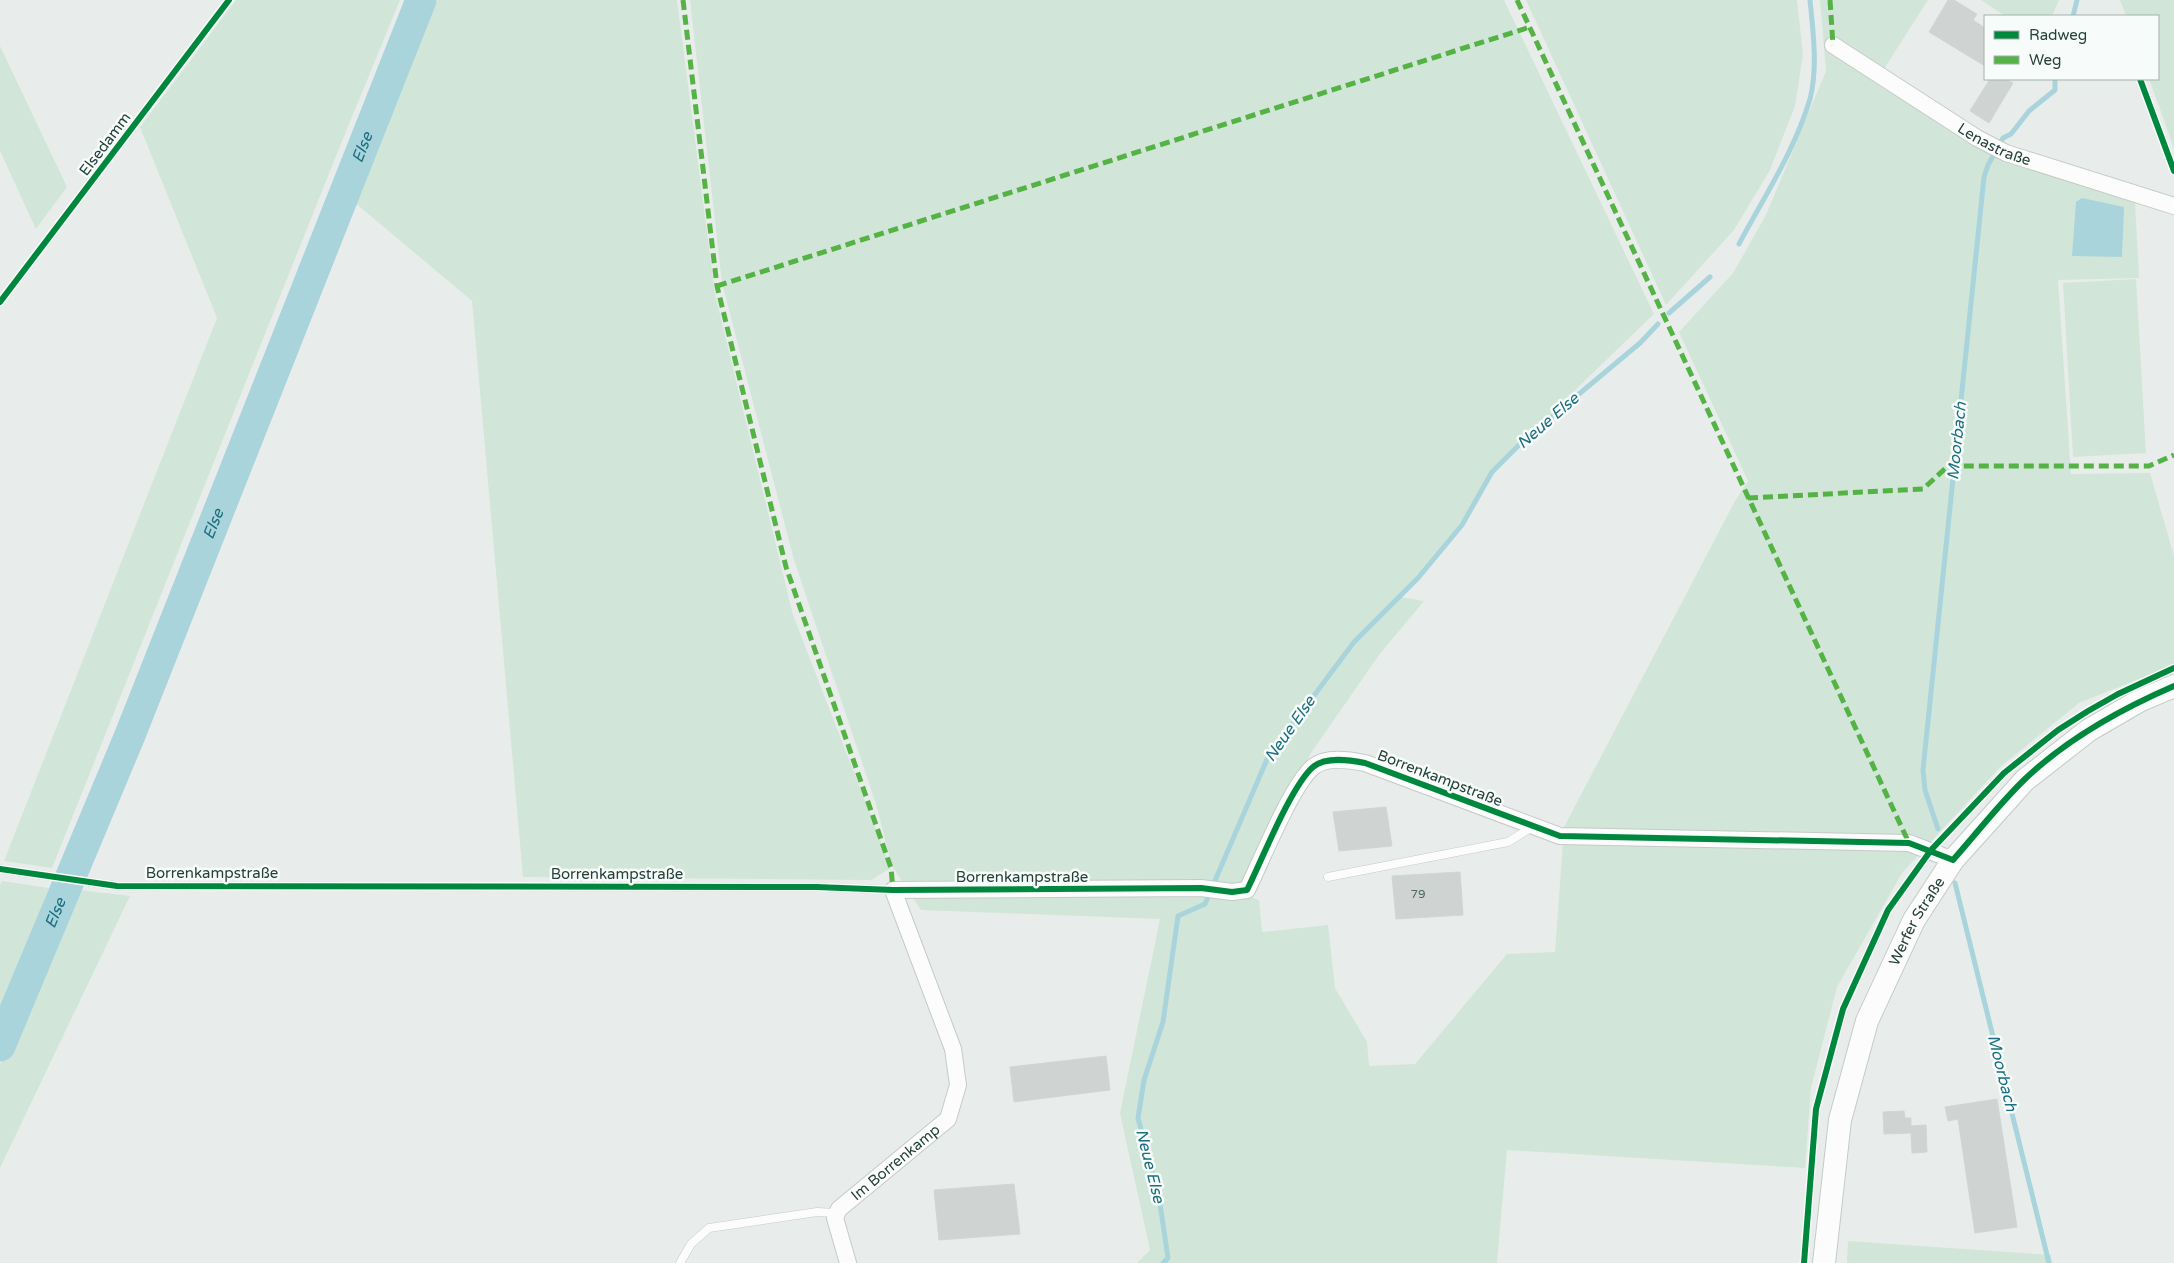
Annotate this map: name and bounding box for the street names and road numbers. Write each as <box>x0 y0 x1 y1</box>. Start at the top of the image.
street label: Elsedamm <box>75 109 135 179</box>
street label: Lenastraße <box>1954 119 2033 169</box>
street label: Borrenkampstraße <box>1375 746 1505 810</box>
street label: Borrenkampstraße <box>146 864 278 882</box>
street label: Borrenkampstraße <box>551 865 683 883</box>
street label: Borrenkampstraße <box>956 868 1088 886</box>
street label: Werfer Straße <box>1885 874 1948 968</box>
street label: Im Borrenkamp <box>847 1120 944 1204</box>

